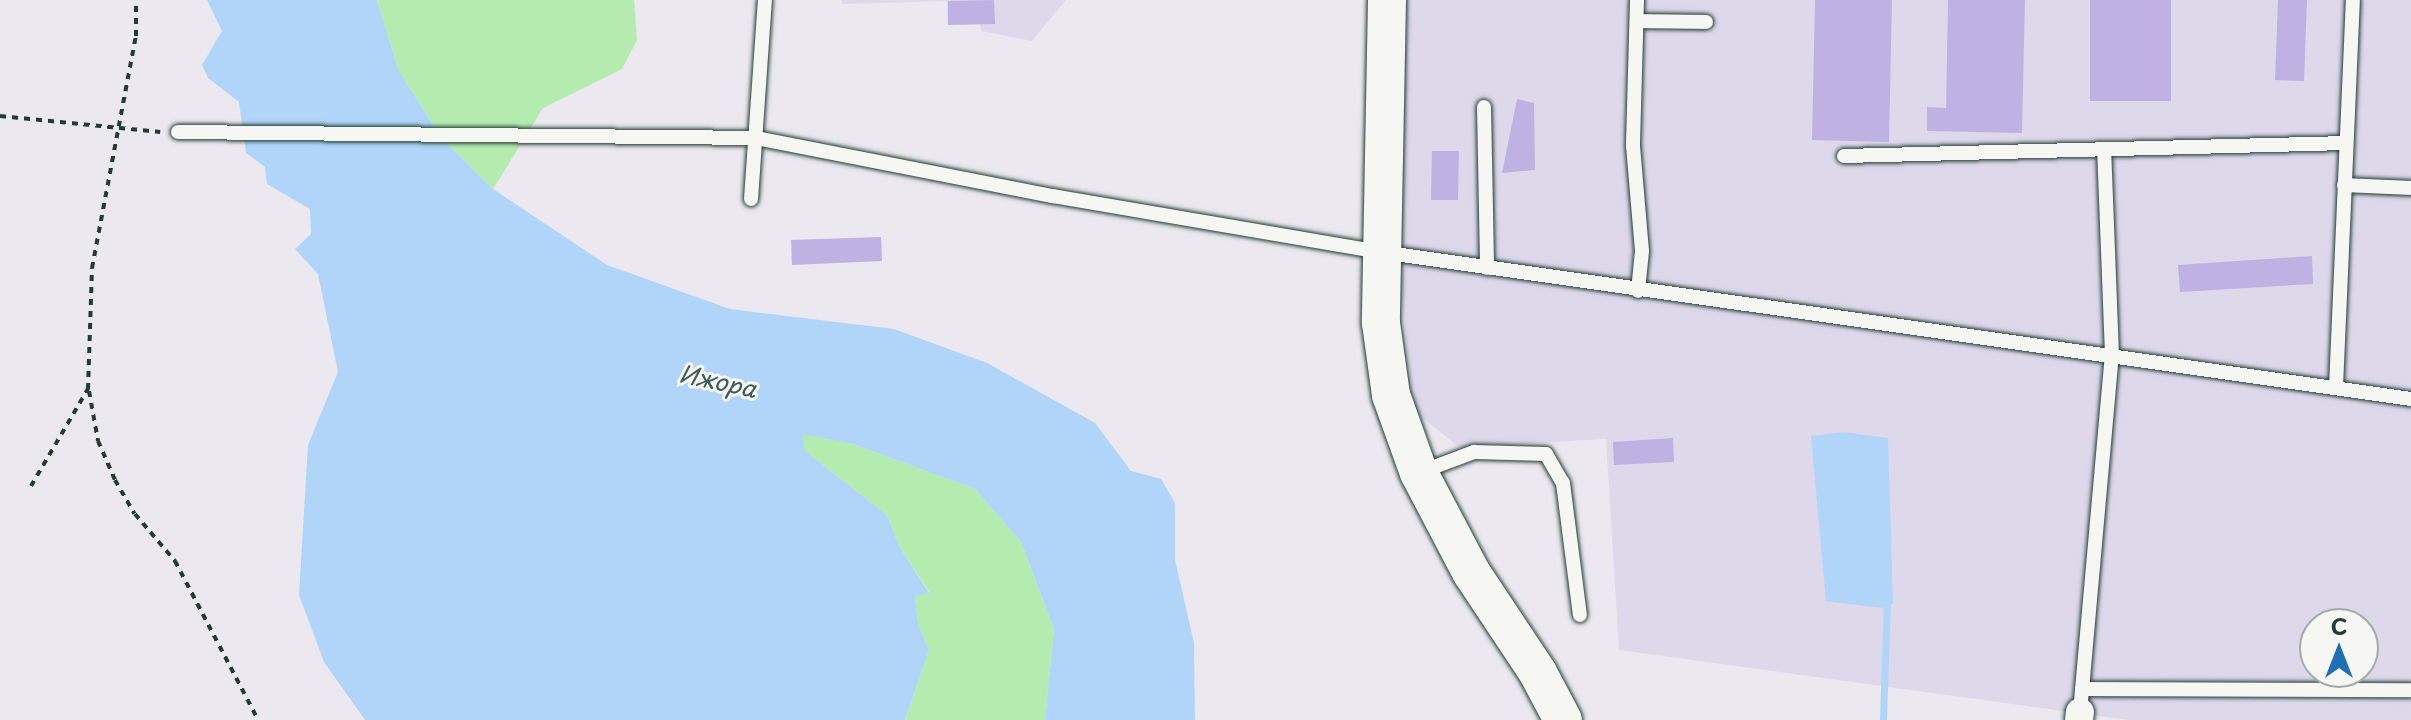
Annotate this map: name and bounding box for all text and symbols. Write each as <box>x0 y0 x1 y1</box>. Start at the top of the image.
water label: Ижора <box>677 359 759 403</box>
north arrow <box>2299 608 2379 688</box>
text: С <box>2331 609 2347 642</box>

